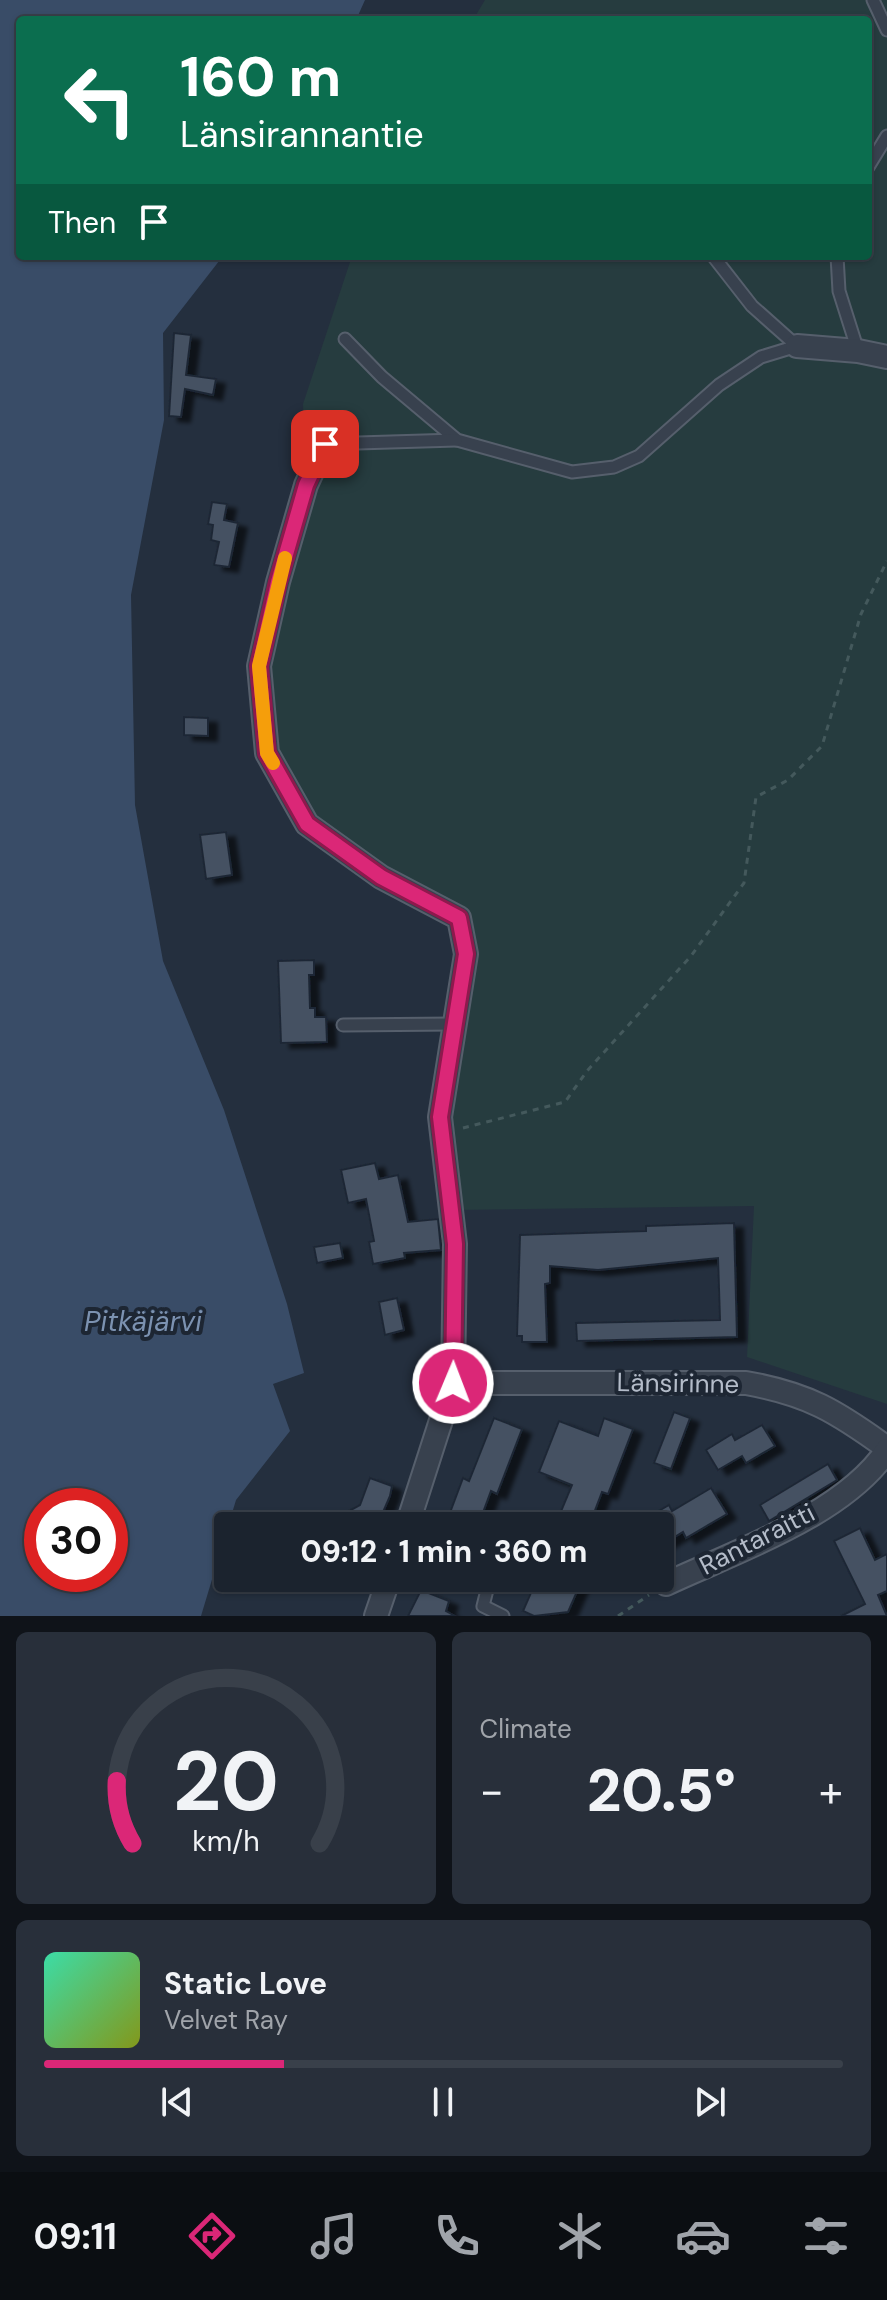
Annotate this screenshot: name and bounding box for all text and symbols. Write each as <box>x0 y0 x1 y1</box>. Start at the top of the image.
text: 160 m <box>180 40 341 113</box>
icon: left <box>48 48 152 152</box>
text: Länsirannantie <box>180 111 424 158</box>
icon: arrive <box>132 200 176 244</box>
text: Then <box>48 203 116 242</box>
pin <box>291 410 359 478</box>
icon: arrive <box>303 422 347 466</box>
water label: Pitkäjärvi <box>84 1303 203 1340</box>
position arrow <box>411 1341 495 1425</box>
street label: Länsirinne <box>616 1365 740 1401</box>
speed limit sign: 30 <box>24 1488 128 1592</box>
street label: Rantaraitti <box>694 1495 820 1583</box>
text: 09:12 · 1 min · 360 m <box>301 1532 587 1571</box>
text: Climate <box>480 1712 572 1746</box>
text: 20 <box>173 1727 279 1836</box>
text: 20.5° <box>587 1751 736 1830</box>
text: − <box>480 1762 504 1820</box>
text: + <box>819 1762 843 1820</box>
text: km/h <box>192 1823 260 1860</box>
text: Static Love <box>164 1964 327 2003</box>
text: Velvet Ray <box>164 2003 288 2037</box>
icon: previous <box>155 2080 199 2124</box>
icon: pause <box>421 2080 465 2124</box>
icon: next <box>688 2080 732 2124</box>
icon: directions <box>184 2208 240 2264</box>
icon: music <box>306 2208 362 2264</box>
icon: phone <box>429 2208 485 2264</box>
icon: climate <box>552 2208 608 2264</box>
icon: car <box>675 2208 731 2264</box>
icon: filters <box>798 2208 854 2264</box>
text: 09:11 <box>33 2213 117 2260</box>

